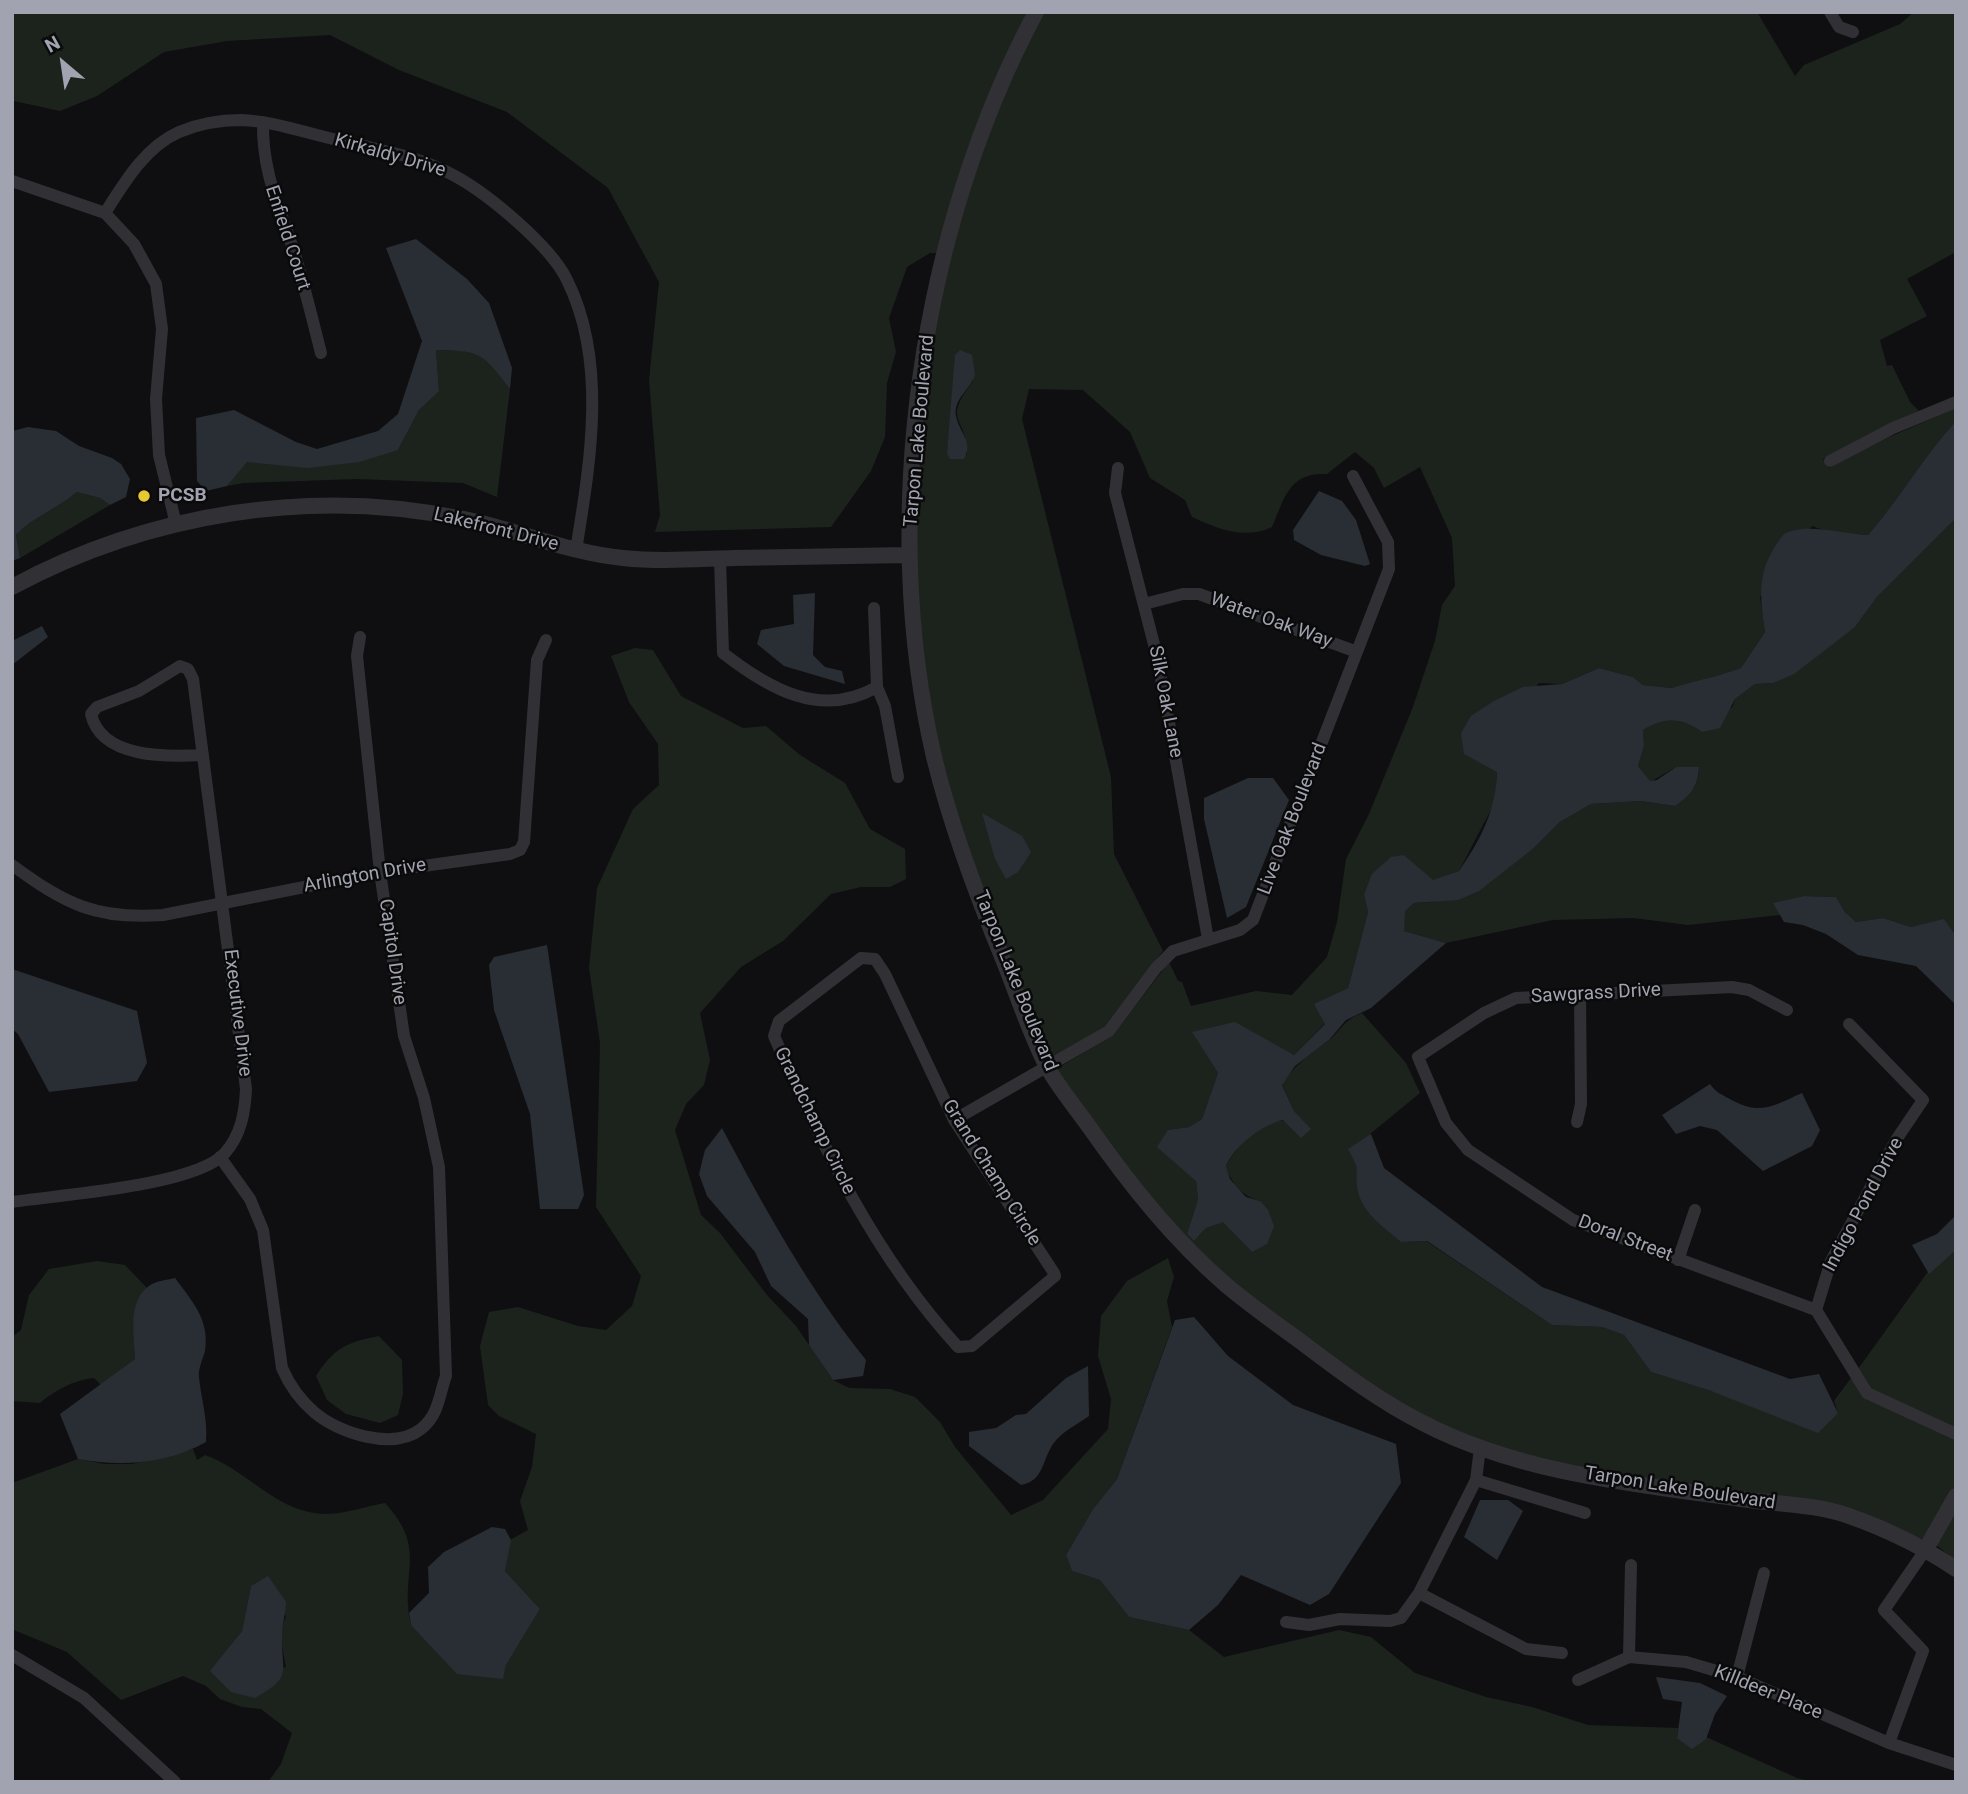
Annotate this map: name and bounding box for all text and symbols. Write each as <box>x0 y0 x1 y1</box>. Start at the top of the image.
north arrow <box>28 28 98 98</box>
text: N <box>41 31 64 58</box>
street label: Kirkaldy Drive <box>332 129 448 183</box>
street label: Enfield Court <box>259 183 315 293</box>
street label: Tarpon Lake Boulevard <box>900 334 940 528</box>
place label: PCSB <box>158 485 207 507</box>
marker: PCSB <box>136 488 152 504</box>
street label: Lakefront Drive <box>431 503 561 557</box>
street label: Water Oak Way <box>1207 588 1335 654</box>
street label: Silk Oak Lane <box>1143 644 1187 760</box>
street label: Live Oak Boulevard <box>1254 740 1332 898</box>
street label: Arlington Drive <box>302 854 428 898</box>
street label: Tarpon Lake Boulevard <box>968 887 1062 1075</box>
street label: Capitol Drive <box>373 897 411 1007</box>
street label: Executive Drive <box>218 948 256 1078</box>
street label: Sawgrass Drive <box>1531 979 1661 1009</box>
street label: Grandchamp Circle <box>768 1044 860 1198</box>
street label: Grand Champ Circle <box>937 1096 1045 1250</box>
street label: Indigo Pond Drive <box>1819 1134 1909 1276</box>
street label: Doral Street <box>1575 1211 1675 1267</box>
street label: Tarpon Lake Boulevard <box>1583 1463 1777 1515</box>
street label: Killdeer Place <box>1711 1661 1825 1725</box>

